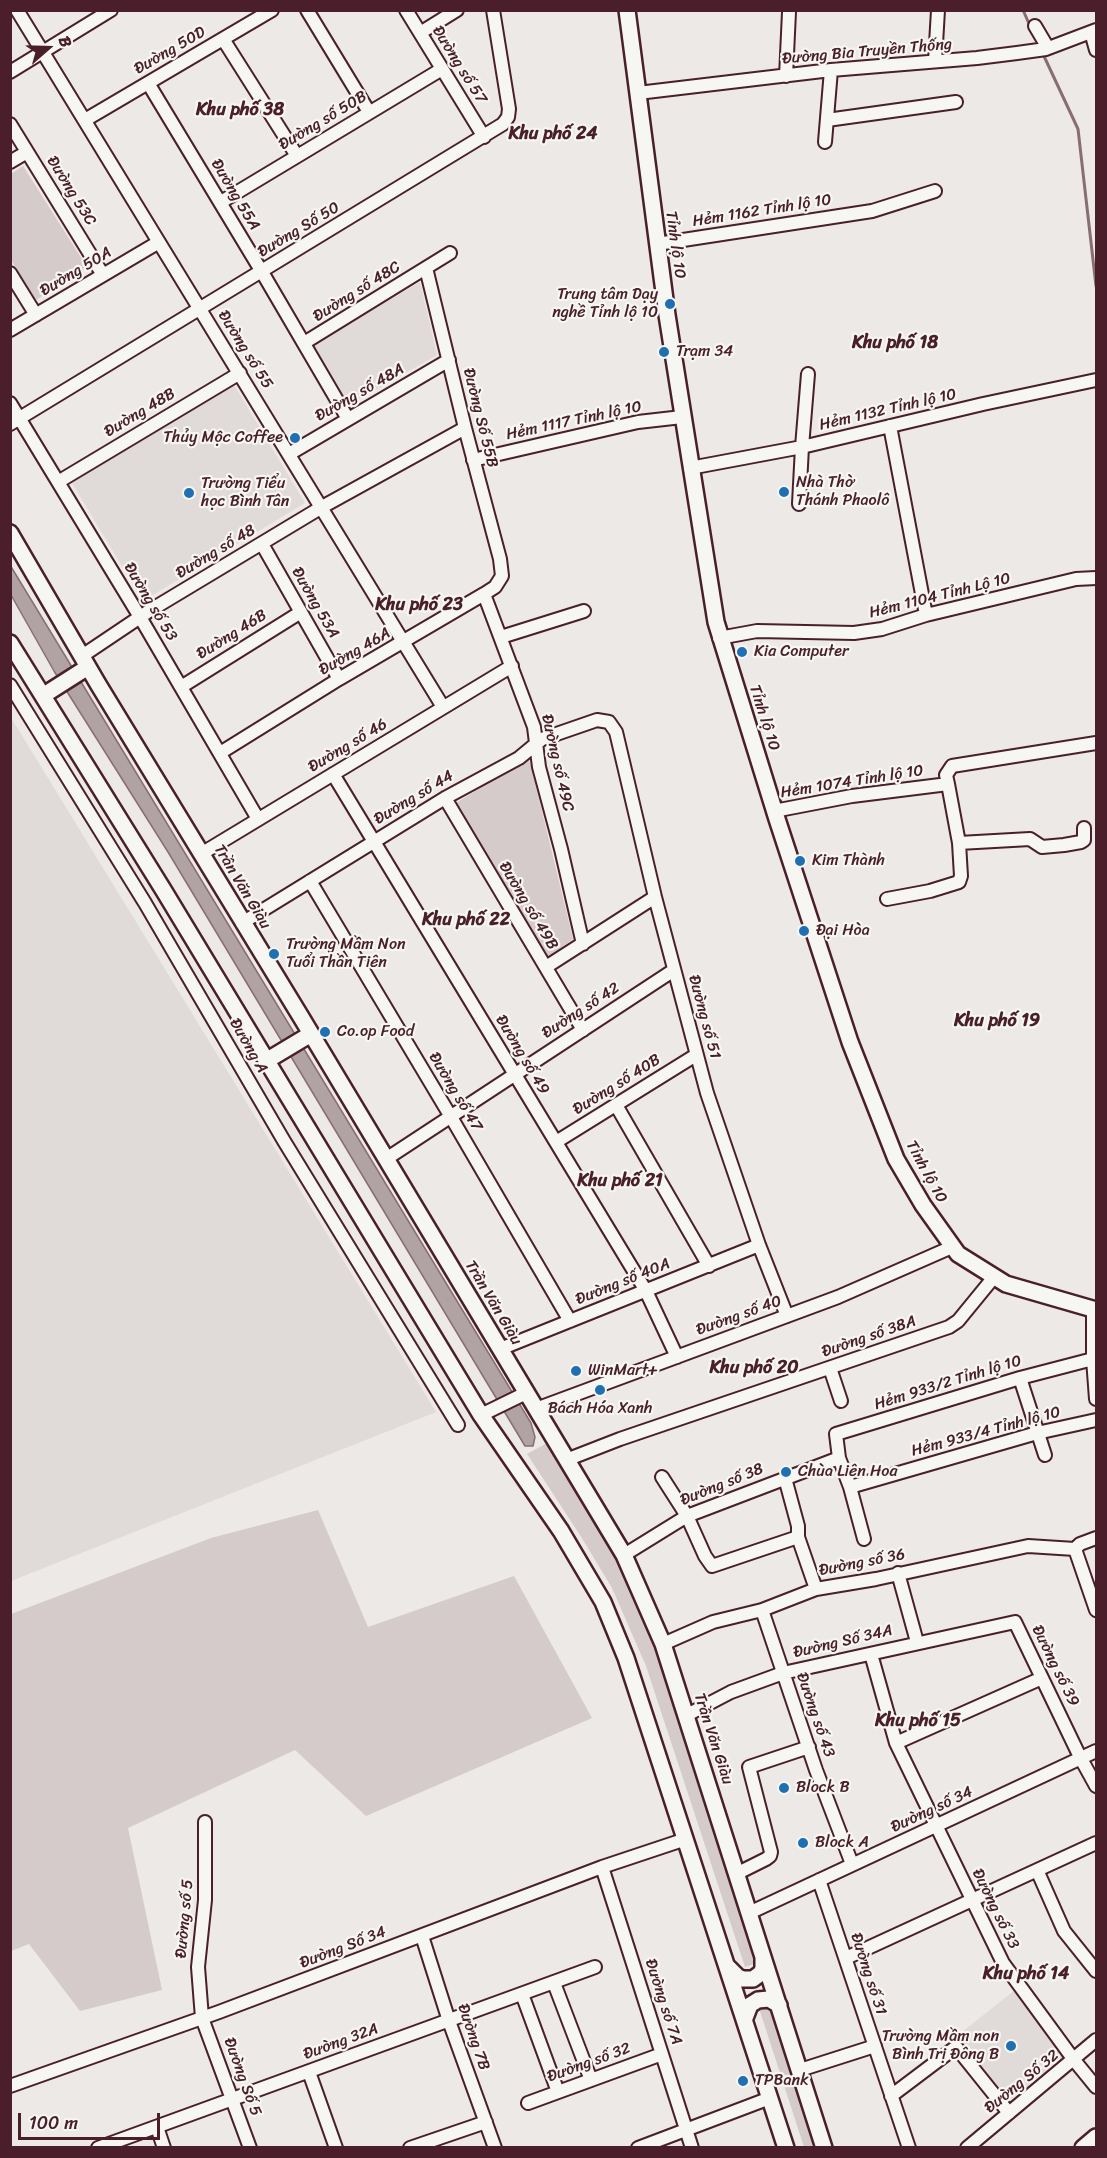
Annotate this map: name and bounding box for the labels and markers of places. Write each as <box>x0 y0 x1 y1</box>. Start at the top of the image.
place label: Trung tâm Dạy nghề Tỉnh lộ 10 <box>552 285 658 323</box>
marker: Trung tâm Dạy nghề Tỉnh lộ 10 <box>663 297 677 311</box>
place label: Trạm 34 <box>676 342 733 362</box>
marker: Trạm 34 <box>657 345 671 359</box>
place label: Thủy Mộc Coffee <box>163 428 283 448</box>
marker: Thủy Mộc Coffee <box>288 431 302 445</box>
place label: Nhà Thờ Thánh Phaolô <box>796 473 889 511</box>
place label: Trường Tiểu học Bình Tân <box>201 474 289 512</box>
marker: Nhà Thờ Thánh Phaolô <box>777 485 791 499</box>
marker: Trường Tiểu học Bình Tân <box>182 486 196 500</box>
place label: Kia Computer <box>754 642 848 662</box>
marker: Kia Computer <box>735 645 749 659</box>
place label: Kim Thành <box>812 851 885 871</box>
marker: Kim Thành <box>793 854 807 868</box>
place label: Đại Hòa <box>816 921 870 941</box>
marker: Đại Hòa <box>797 924 811 938</box>
place label: Trường Mầm Non Tuổi Thần Tiên <box>286 935 406 973</box>
marker: Trường Mầm Non Tuổi Thần Tiên <box>267 947 281 961</box>
place label: Co.op Food <box>337 1022 414 1042</box>
marker: Co.op Food <box>318 1025 332 1039</box>
place label: WinMart+ <box>588 1361 658 1381</box>
marker: WinMart+ <box>569 1364 583 1378</box>
marker: Bách Hóa Xanh <box>593 1383 607 1397</box>
place label: Bách Hóa Xanh <box>548 1399 652 1419</box>
place label: Chùa Liên Hoa <box>798 1462 897 1482</box>
marker: Chùa Liên Hoa <box>779 1465 793 1479</box>
place label: Block B <box>796 1778 850 1798</box>
marker: Block B <box>777 1781 791 1795</box>
place label: Block A <box>815 1833 869 1853</box>
marker: Block A <box>796 1836 810 1850</box>
place label: Trường Mầm non Bình Trị Đông B <box>882 2027 999 2065</box>
marker: Trường Mầm non Bình Trị Đông B <box>1004 2039 1018 2053</box>
place label: TPBank <box>755 2071 809 2091</box>
marker: TPBank <box>736 2074 750 2088</box>

